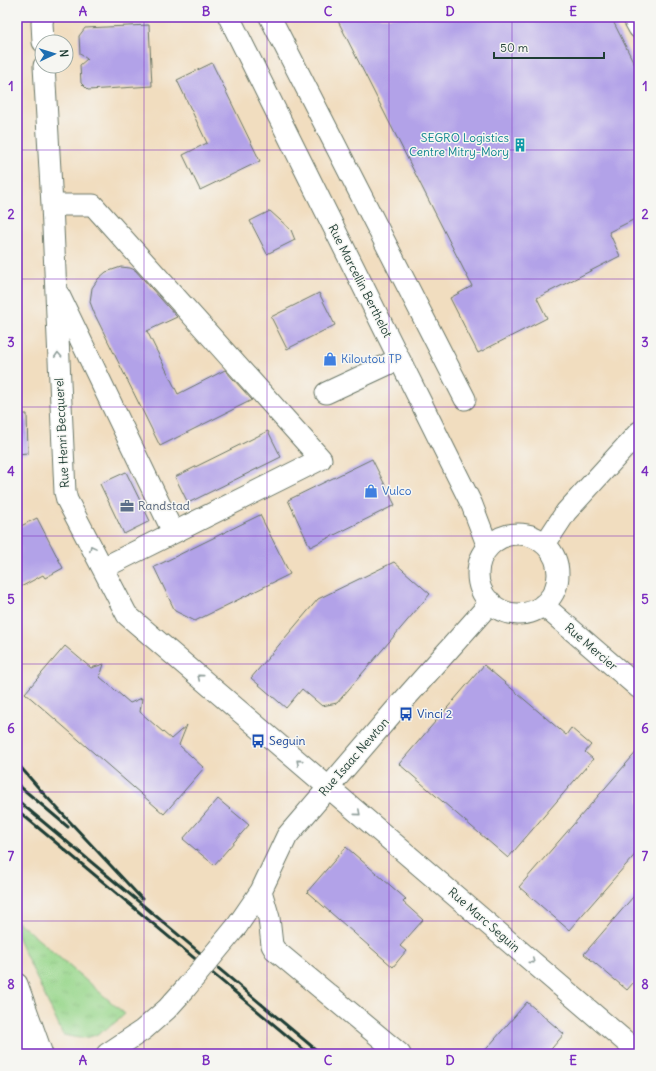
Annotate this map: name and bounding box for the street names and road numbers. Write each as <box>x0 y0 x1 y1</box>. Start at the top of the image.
street label: Rue Marcellin Berthelot <box>325 221 396 340</box>
street label: Rue Henri Becquerel <box>51 378 72 488</box>
street label: Rue Mercier <box>562 620 621 674</box>
street label: Rue Isaac Newton <box>316 714 392 799</box>
street label: Rue Marc Seguin <box>445 884 523 955</box>

